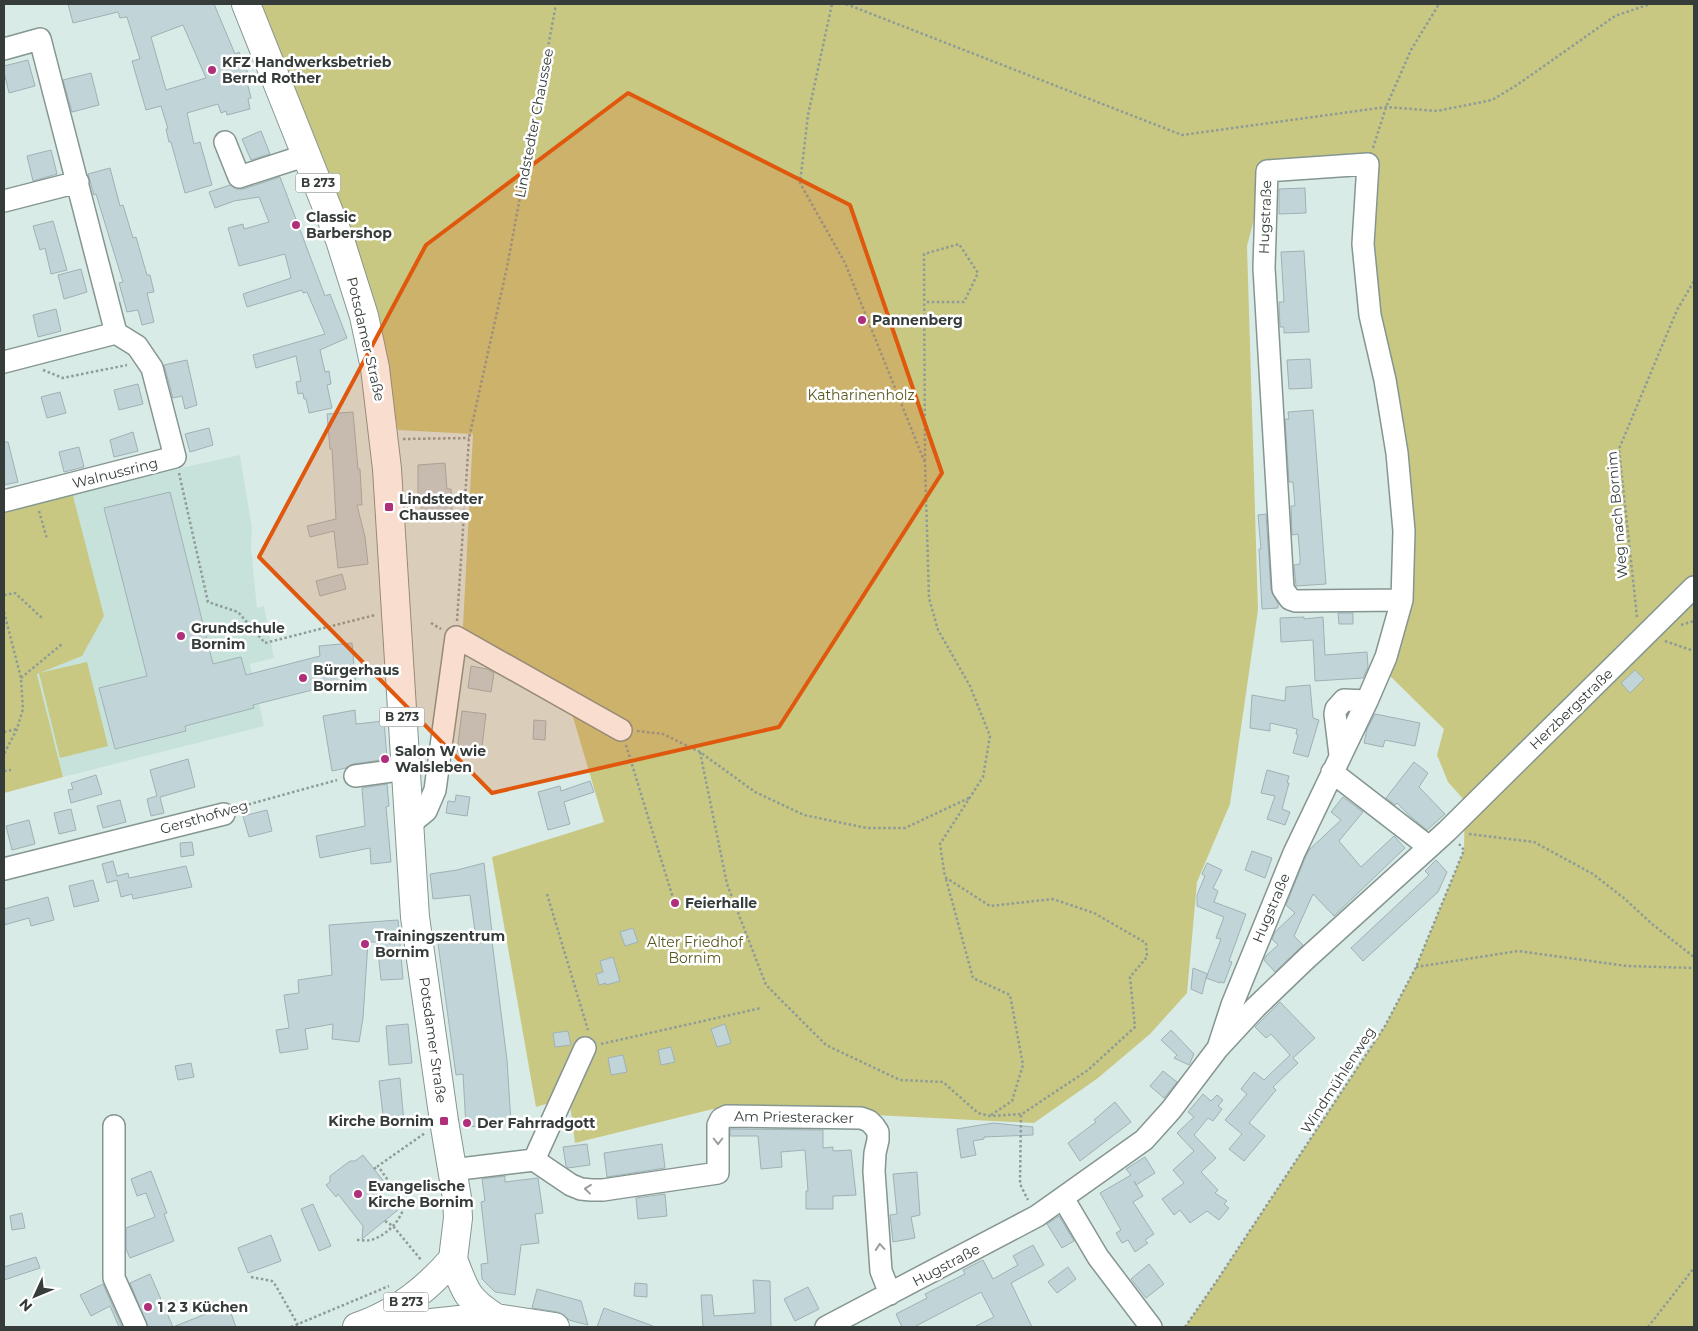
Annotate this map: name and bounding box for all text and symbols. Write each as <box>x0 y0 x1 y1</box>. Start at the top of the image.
street label: Lindstedter Chaussee <box>511 47 557 199</box>
place label: KFZ Handwerksbetrieb Bernd Rother <box>222 53 392 87</box>
marker: KFZ Handwerksbetrieb Bernd Rother <box>206 64 218 76</box>
road number: B 273 <box>296 174 340 192</box>
street label: Hugstraße <box>1255 180 1275 254</box>
place label: Classic Barbershop <box>306 208 392 242</box>
marker: Classic Barbershop <box>290 219 302 231</box>
street label: Potsdamer Straße <box>343 275 389 403</box>
place label: Pannenberg <box>872 311 963 329</box>
marker: Pannenberg <box>856 314 868 326</box>
park label: Katharinenholz <box>807 386 915 404</box>
street label: Weg nach Bornim <box>1602 450 1632 580</box>
street label: Walnussring <box>70 454 160 492</box>
place label: Lindstedter Chaussee <box>399 490 484 524</box>
marker: Lindstedter Chaussee <box>383 501 395 513</box>
place label: Grundschule Bornim <box>191 619 285 653</box>
marker: Grundschule Bornim <box>175 630 187 642</box>
place label: Bürgerhaus Bornim <box>313 661 400 695</box>
street label: Herzbergstraße <box>1525 665 1617 753</box>
marker: Bürgerhaus Bornim <box>297 672 309 684</box>
road number: B 273 <box>380 708 424 726</box>
place label: Salon W wie Walsleben <box>395 742 486 776</box>
marker: Salon W wie Walsleben <box>379 753 391 765</box>
street label: Gersthofweg <box>158 796 250 838</box>
street label: Hugstraße <box>1248 870 1294 946</box>
place label: Feierhalle <box>685 894 757 912</box>
marker: Feierhalle <box>669 897 681 909</box>
place label: Trainingszentrum Bornim <box>375 927 505 961</box>
park label: Alter Friedhof Bornim <box>647 933 744 967</box>
marker: Trainingszentrum Bornim <box>359 938 371 950</box>
street label: Potsdamer Straße <box>415 976 451 1104</box>
street label: Windmühlenweg <box>1297 1023 1379 1137</box>
street label: Am Priesteracker <box>734 1107 855 1127</box>
place label: Kirche Bornim <box>328 1112 434 1130</box>
place label: Der Fahrradgott <box>477 1114 595 1132</box>
marker: Kirche Bornim <box>438 1115 450 1127</box>
marker: Der Fahrradgott <box>461 1117 473 1129</box>
one-way arrow <box>713 1138 723 1146</box>
place label: Evangelische Kirche Bornim <box>368 1177 474 1211</box>
one-way arrow <box>584 1184 592 1195</box>
marker: Evangelische Kirche Bornim <box>352 1188 364 1200</box>
street label: Hugstraße <box>909 1240 983 1290</box>
one-way arrow <box>874 1243 885 1251</box>
north arrow <box>10 1271 60 1321</box>
road number: B 273 <box>384 1292 428 1311</box>
text: N <box>15 1295 36 1315</box>
place label: 1 2 3 Küchen <box>158 1298 248 1316</box>
marker: 1 2 3 Küchen <box>142 1301 154 1313</box>

